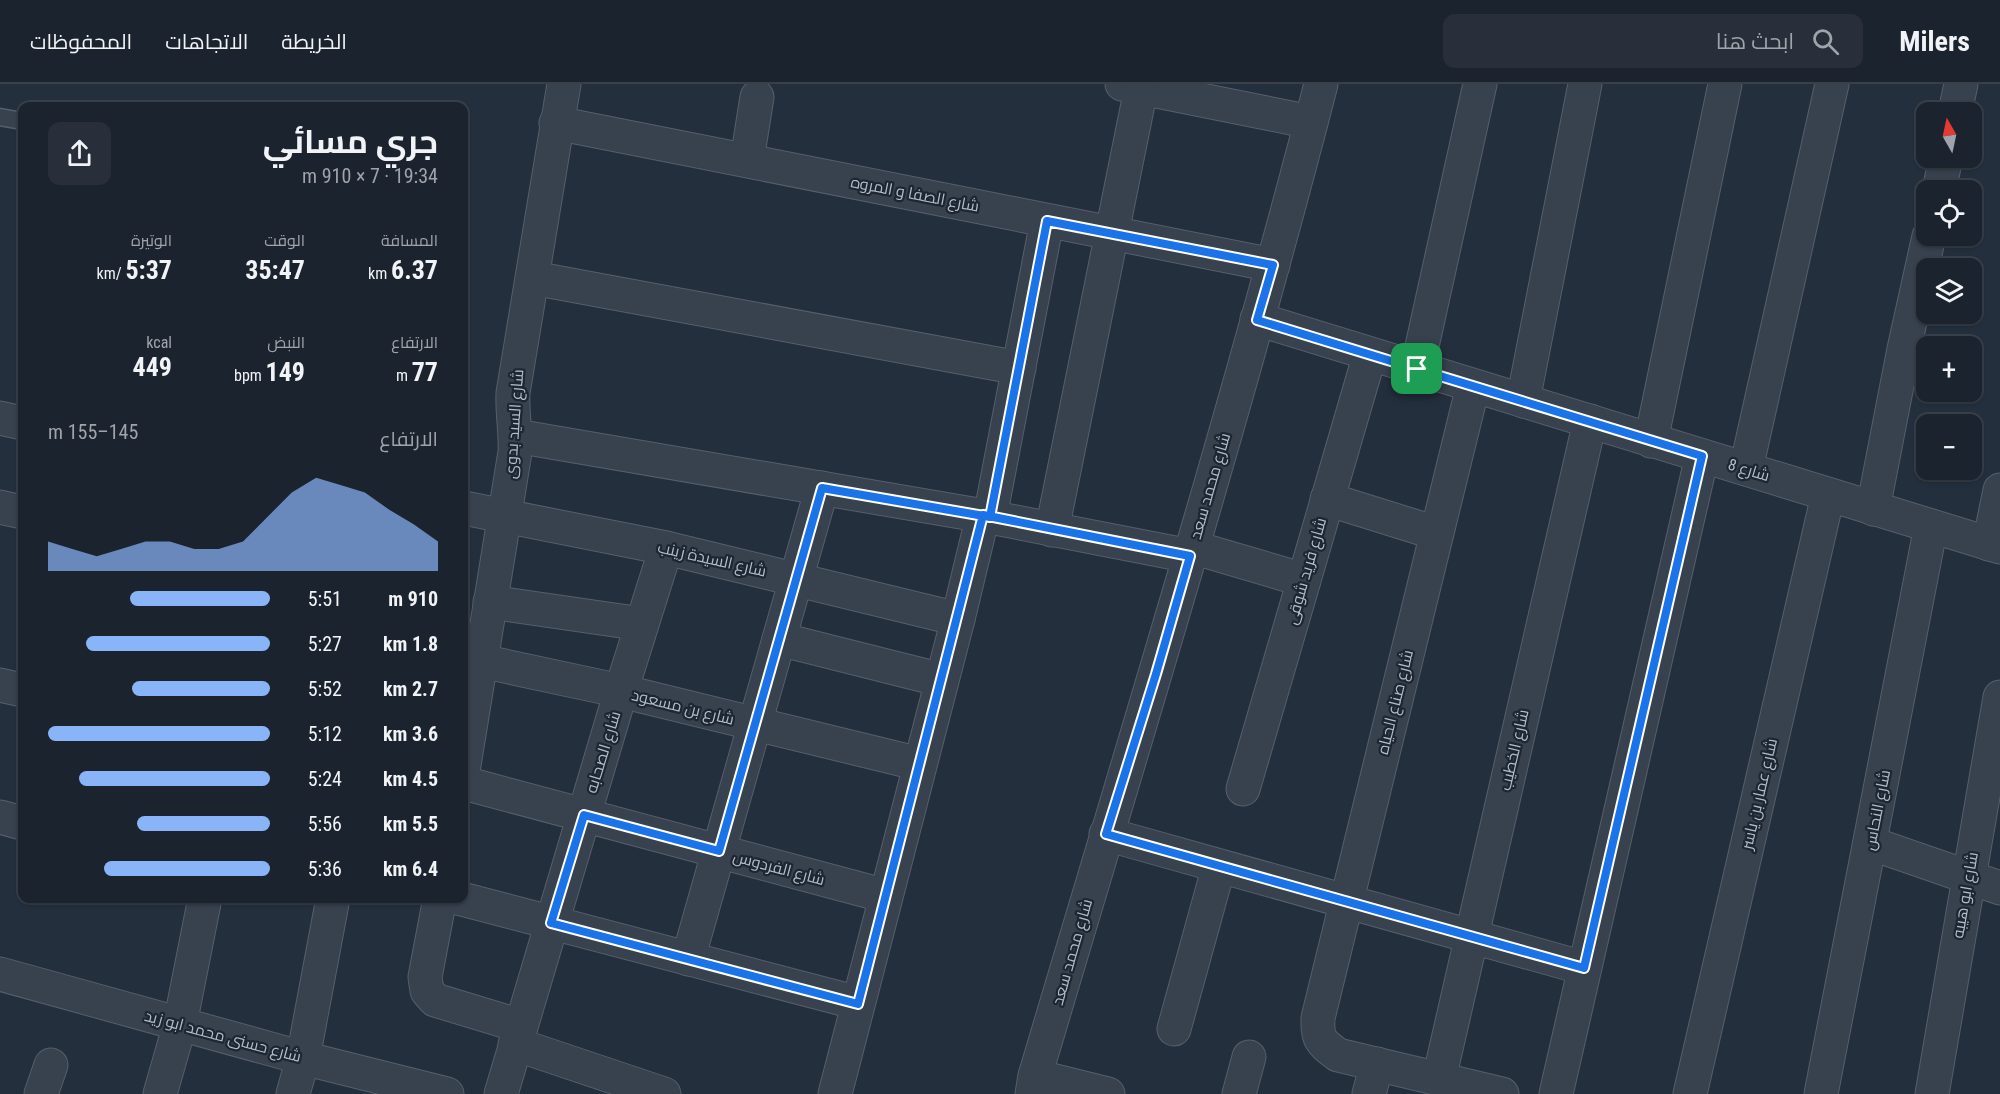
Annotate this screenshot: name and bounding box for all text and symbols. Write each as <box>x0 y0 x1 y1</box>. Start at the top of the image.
search box <box>1443 14 1863 68</box>
icon: search <box>1809 25 1842 58</box>
text: Milers <box>1899 25 1970 58</box>
text: ابحث هنا <box>1716 29 1794 54</box>
text: المحفوظات <box>30 30 132 54</box>
text: الاتجاهات <box>165 30 248 54</box>
text: الخريطة <box>281 30 347 54</box>
north arrow <box>1916 102 1982 168</box>
map controls <box>1916 102 1982 480</box>
button: share <box>48 122 111 185</box>
text: جري مسائي <box>263 122 438 161</box>
text: 19:34 · 7 × 910 m <box>302 164 438 188</box>
street label: شارع الصفا و المروه <box>849 172 981 218</box>
button: locate <box>1916 180 1982 246</box>
text: الوتيرة <box>131 231 172 250</box>
text: الوقت <box>264 231 305 250</box>
text: المسافة <box>381 231 438 250</box>
text: 5:37 <box>125 255 172 285</box>
text: 35:47 <box>245 255 305 285</box>
text: 6.37 <box>391 255 438 285</box>
button: layers <box>1916 258 1982 324</box>
text: /km <box>97 264 125 283</box>
text: km <box>368 264 391 283</box>
text: kcal <box>146 333 172 352</box>
text: النبض <box>267 333 305 352</box>
text: الارتفاع <box>391 333 438 352</box>
button: + <box>1916 336 1982 402</box>
pin <box>1391 343 1442 394</box>
text: 449 <box>133 352 172 382</box>
icon: arrive <box>1400 352 1433 385</box>
text: 149 <box>266 357 305 387</box>
text: 77 <box>412 357 438 387</box>
text: bpm <box>234 366 266 385</box>
text: m <box>396 366 412 385</box>
street label: شارع السيد بدوى <box>501 368 529 480</box>
button: − <box>1916 414 1982 480</box>
text: 145–155 m <box>48 420 138 444</box>
text: الارتفاع <box>379 427 438 451</box>
street label: شارع محمد سعد <box>1186 431 1236 542</box>
street label: شارع 8 <box>1725 455 1772 487</box>
street label: شارع فريد شوقى <box>1282 515 1332 627</box>
street label: شارع السيدة زينب <box>655 537 768 583</box>
text: 5:51 <box>308 587 342 611</box>
text: 910 m <box>388 587 438 611</box>
text: 5:27 <box>308 632 342 656</box>
text: 1.8 km <box>383 632 438 656</box>
street label: شارع صناع الحياه <box>1373 648 1419 757</box>
text: 5:52 <box>308 677 342 701</box>
text: 2.7 km <box>383 677 438 701</box>
street label: شارع بن مسعود <box>629 685 736 731</box>
street label: شارع الخطيب <box>1495 708 1535 793</box>
street label: شارع الصحابه <box>582 709 626 796</box>
text: 5:12 <box>308 722 342 746</box>
text: 3.6 km <box>383 722 438 746</box>
street label: شارع عمار بن ياسر <box>1737 737 1783 853</box>
text: 5:24 <box>308 767 342 791</box>
text: 4.5 km <box>383 767 438 791</box>
street label: شارع النحاس <box>1860 768 1896 852</box>
text: 5:56 <box>308 812 342 836</box>
text: 5.5 km <box>383 812 438 836</box>
street label: شارع الفردوس <box>731 847 827 891</box>
street label: شارع ابو هيبه <box>1948 850 1984 940</box>
text: 5:36 <box>308 857 342 881</box>
text: 6.4 km <box>383 857 438 881</box>
street label: شارع محمد سعد <box>1048 897 1098 1008</box>
street label: شارع حسنى محمد ابو زيد <box>142 1006 303 1068</box>

